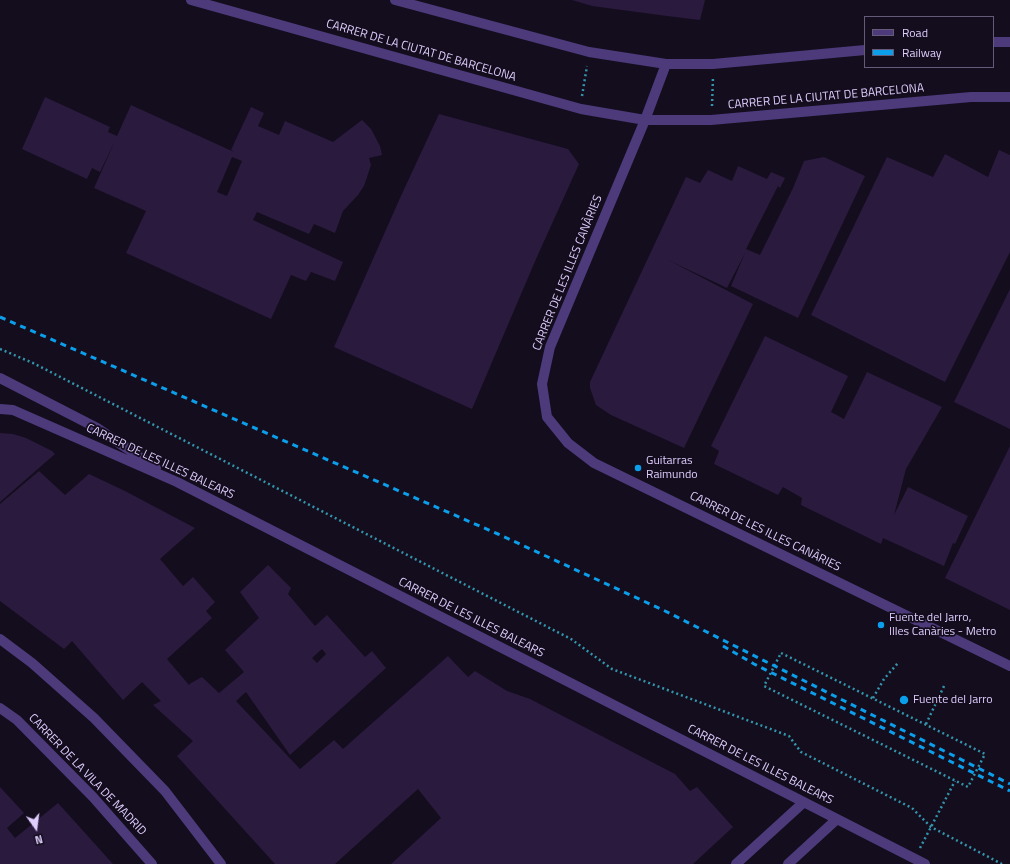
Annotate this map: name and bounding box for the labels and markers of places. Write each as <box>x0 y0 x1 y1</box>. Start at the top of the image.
place label: Guitarras Raimundo <box>646 454 698 482</box>
marker: Guitarras Raimundo <box>633 463 643 473</box>
place label: Fuente del Jarro, Illes Canàries - Metro <box>889 611 996 639</box>
marker: Fuente del Jarro, Illes Canàries - Metro <box>876 620 886 630</box>
place label: Fuente del Jarro <box>913 693 993 707</box>
marker: Fuente del Jarro <box>898 694 910 706</box>

